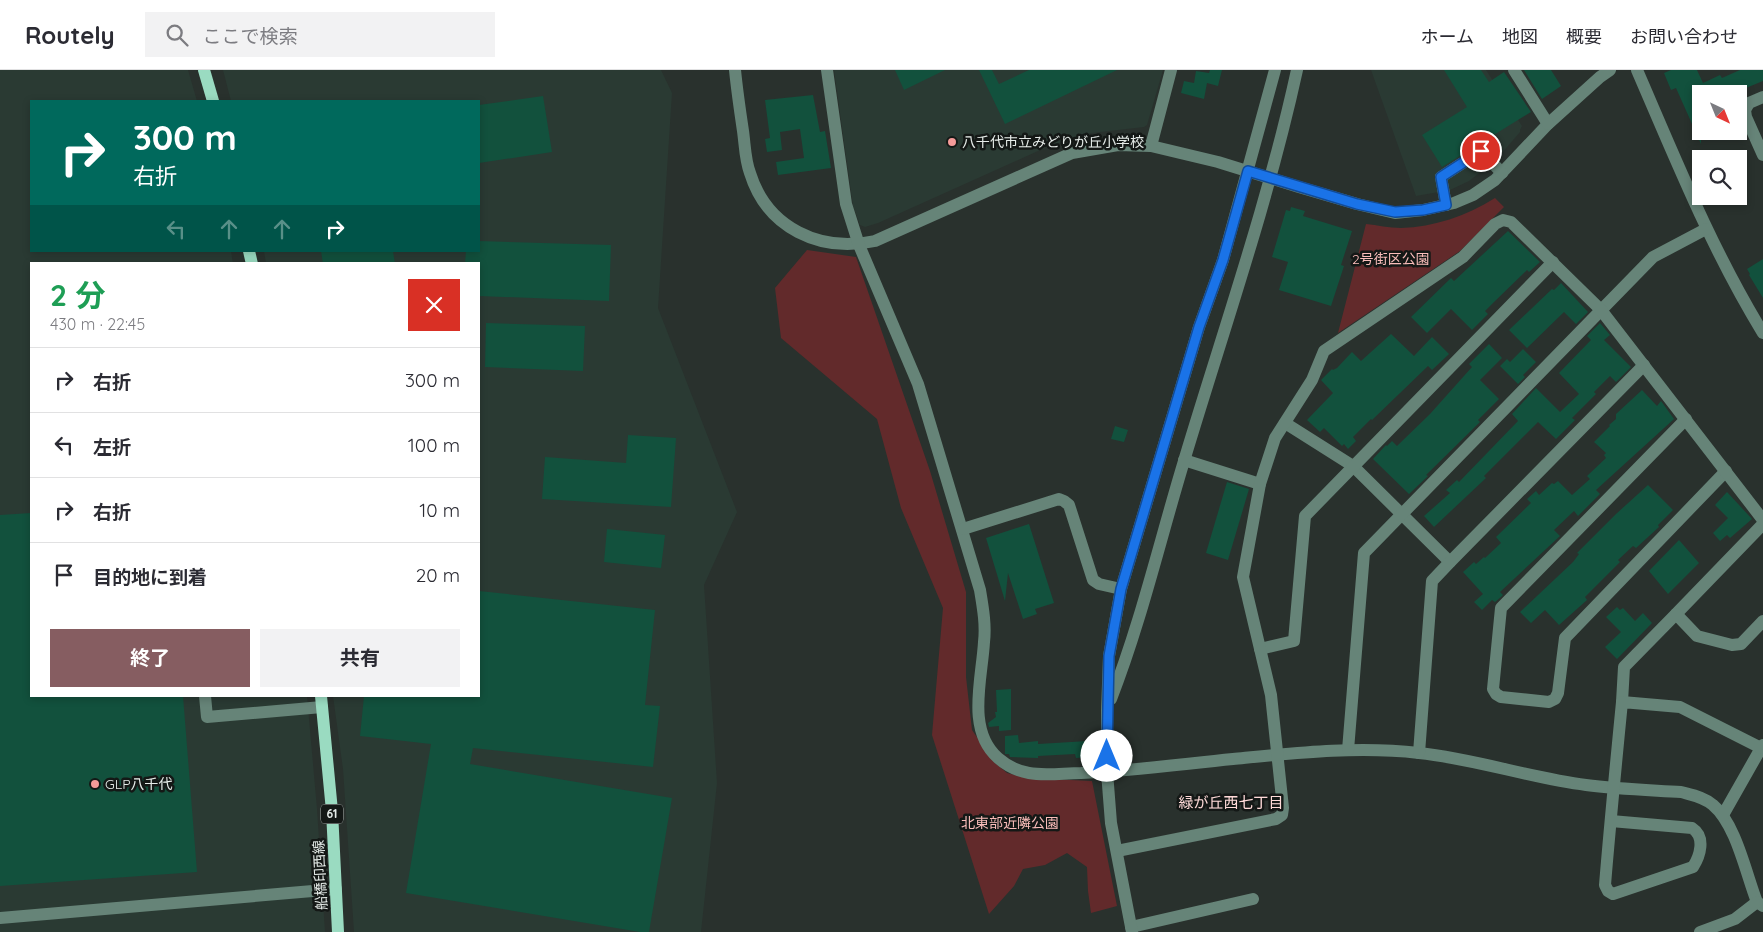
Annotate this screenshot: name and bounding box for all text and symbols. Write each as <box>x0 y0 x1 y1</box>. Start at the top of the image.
search box <box>145 12 495 57</box>
text: Routely <box>25 20 115 50</box>
icon: search <box>163 21 191 49</box>
text: ここで検索 <box>203 24 298 48</box>
text: ホーム <box>1421 25 1474 48</box>
text: 地図 <box>1502 25 1538 48</box>
text: 概要 <box>1566 25 1602 48</box>
text: お問い合わせ <box>1630 25 1738 48</box>
north arrow <box>1692 85 1748 140</box>
map controls <box>1692 85 1747 205</box>
text: 300 m <box>133 115 237 159</box>
icon: right <box>50 120 115 185</box>
pin <box>1460 130 1502 172</box>
place label: 八千代市立みどりが丘小学校 <box>962 133 1144 151</box>
marker: 八千代市立みどりが丘小学校 <box>946 136 958 148</box>
icon: arrive <box>1467 137 1495 165</box>
button: search <box>1692 150 1747 205</box>
text: 右折 <box>133 162 177 190</box>
icon: left <box>162 215 190 243</box>
icon: ahead <box>215 215 243 243</box>
icon: ahead <box>268 215 296 243</box>
icon: right <box>321 215 349 243</box>
park label: 2号街区公園 <box>1352 250 1430 268</box>
text: 2 分 <box>50 276 105 314</box>
button: close <box>408 279 460 331</box>
text: 430 m · 22:45 <box>50 314 145 334</box>
icon: right <box>50 366 78 394</box>
text: 300 m <box>405 368 460 392</box>
text: 右折 <box>93 370 131 394</box>
icon: left <box>50 431 78 459</box>
text: 100 m <box>408 433 460 457</box>
text: 左折 <box>93 435 131 459</box>
icon: right <box>50 496 78 524</box>
text: 10 m <box>419 498 460 522</box>
text: 右折 <box>93 500 131 524</box>
icon: arrive <box>50 561 78 589</box>
text: 20 m <box>416 563 460 587</box>
text: 目的地に到着 <box>93 565 207 589</box>
button: 終了 <box>50 629 250 687</box>
button: 共有 <box>260 629 460 687</box>
position arrow <box>1080 729 1132 781</box>
place label: GLP八千代 <box>105 775 173 793</box>
marker: GLP八千代 <box>89 778 101 790</box>
district label: 緑が丘西七丁目 <box>1178 793 1284 812</box>
road number: 61 <box>321 804 343 824</box>
park label: 北東部近隣公園 <box>961 814 1059 832</box>
street label: 船橋印西線 <box>309 840 331 910</box>

